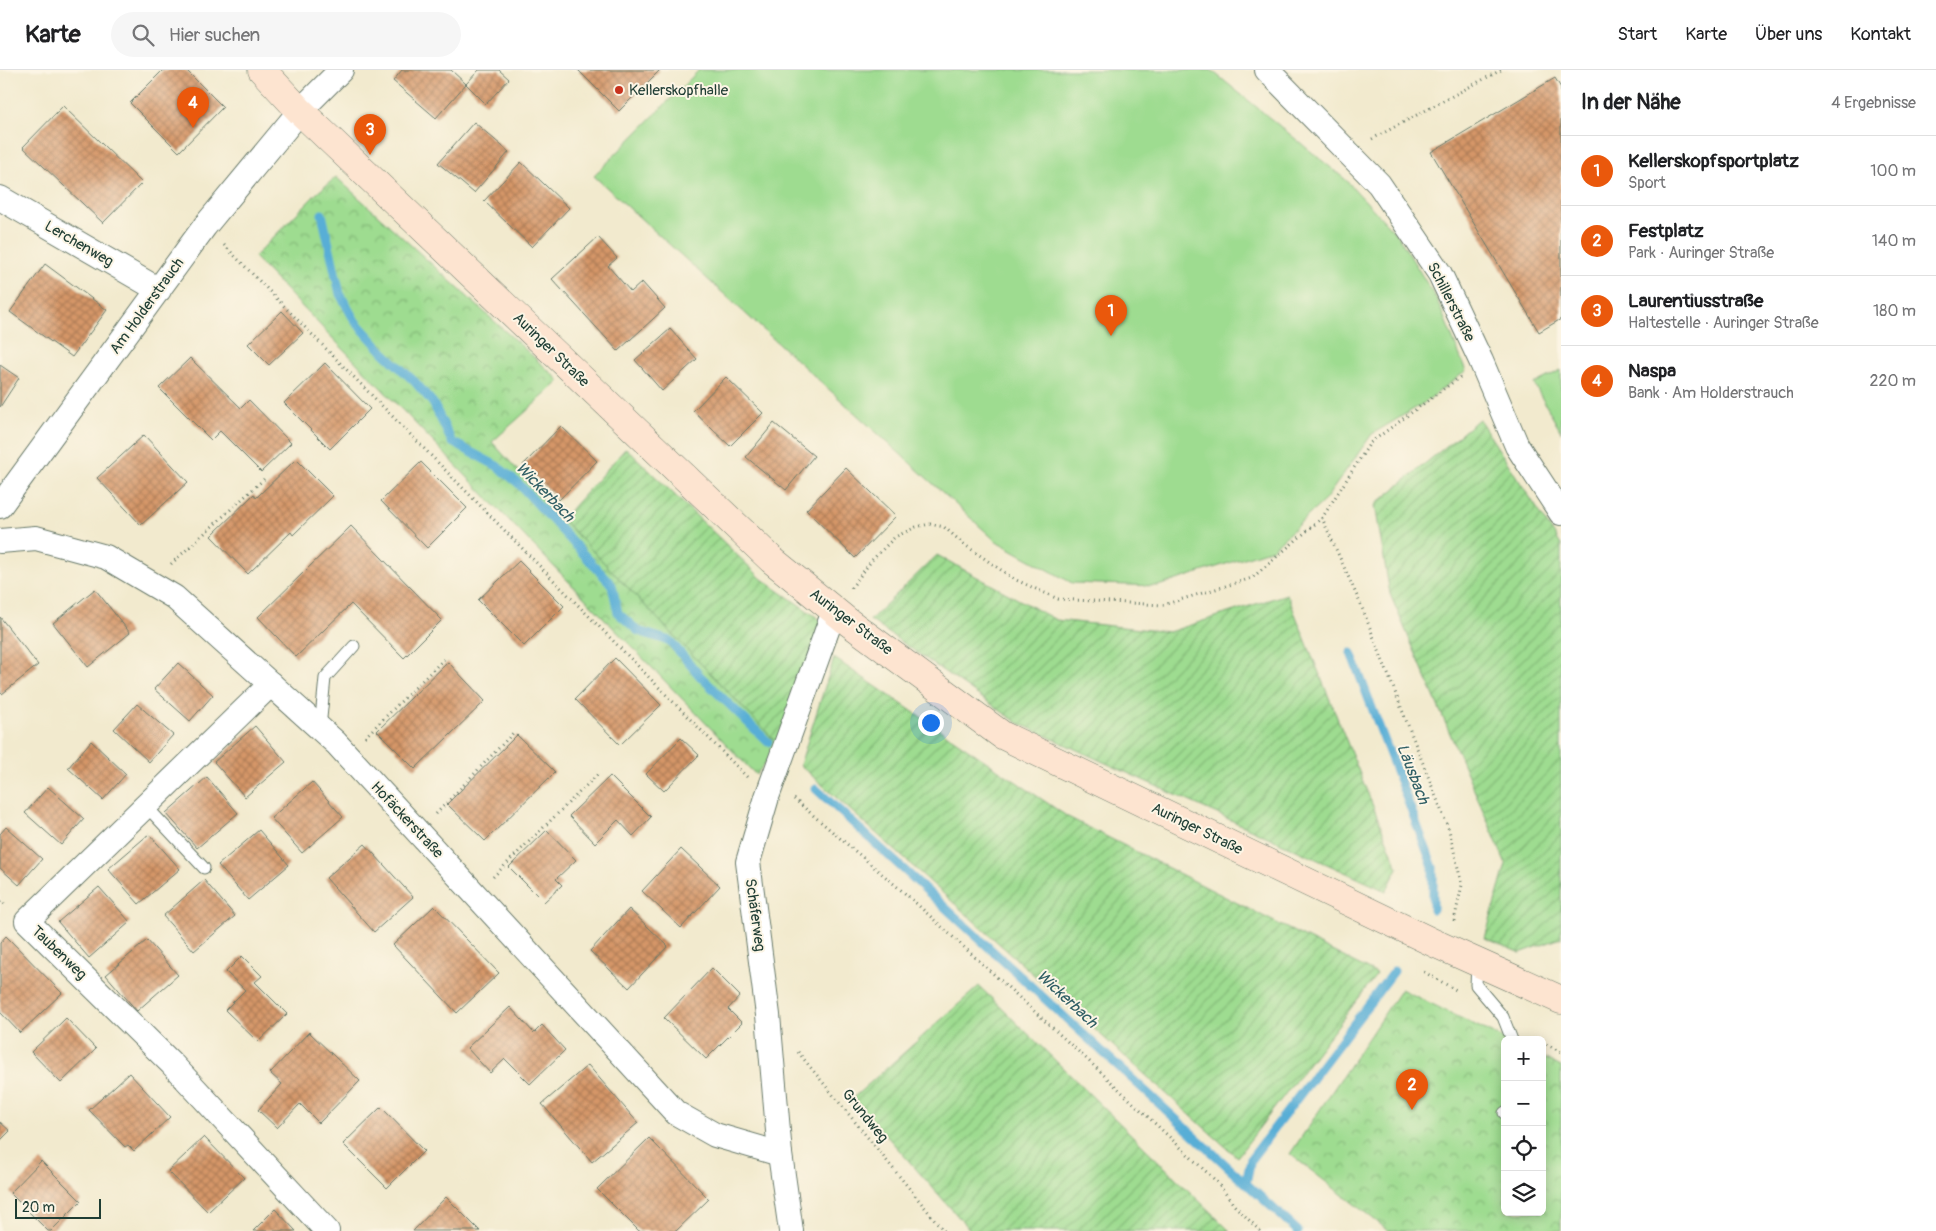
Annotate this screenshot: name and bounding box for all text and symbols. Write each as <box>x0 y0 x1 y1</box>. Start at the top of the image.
search box <box>111 12 461 57</box>
text: Karte <box>25 20 81 49</box>
icon: search <box>129 21 157 49</box>
text: Hier suchen <box>169 23 260 47</box>
text: Start <box>1617 23 1657 46</box>
text: Karte <box>1685 23 1727 46</box>
text: Über uns <box>1755 23 1822 46</box>
text: Kontakt <box>1850 23 1911 46</box>
place label: Kellerskopfhalle <box>629 81 729 100</box>
marker: Kellerskopfhalle <box>613 84 625 96</box>
pin: 4 <box>177 87 209 128</box>
text: In der Nähe <box>1581 89 1681 116</box>
text: 4 Ergebnisse <box>1831 93 1916 113</box>
pin: 3 <box>354 114 386 155</box>
text: Kellerskopfsportplatz <box>1628 149 1799 173</box>
text: 1 <box>1594 161 1600 181</box>
text: 100 m <box>1870 161 1916 181</box>
text: Sport <box>1628 173 1666 193</box>
street label: Lerchenweg <box>41 217 117 271</box>
text: Festplatz <box>1628 219 1704 243</box>
text: 2 <box>1593 231 1601 251</box>
text: 140 m <box>1872 231 1916 251</box>
text: Park · Auringer Straße <box>1628 243 1774 263</box>
street label: Am Holderstrauch <box>106 254 188 358</box>
street label: Schillerstraße <box>1423 259 1479 346</box>
text: Laurentiusstraße <box>1628 289 1763 313</box>
pin: 1 <box>1095 295 1127 336</box>
text: 3 <box>1593 301 1601 321</box>
text: 180 m <box>1873 301 1916 321</box>
street label: Auringer Straße <box>509 309 594 392</box>
text: Haltestelle · Auringer Straße <box>1628 313 1819 333</box>
text: Naspa <box>1628 359 1676 383</box>
text: 4 <box>1592 371 1602 391</box>
text: 220 m <box>1870 371 1916 391</box>
text: Bank · Am Holderstrauch <box>1628 383 1794 403</box>
water label: Wickerbach <box>511 458 580 527</box>
street label: Auringer Straße <box>806 585 897 660</box>
your location <box>918 710 944 736</box>
water label: Läusbach <box>1392 741 1434 808</box>
street label: Hofäckerstraße <box>367 778 448 863</box>
street label: Auringer Straße <box>1148 799 1246 860</box>
street label: Schäferweg <box>740 877 770 953</box>
street label: Taubenweg <box>27 922 91 984</box>
water label: Wickerbach <box>1032 966 1103 1033</box>
map controls <box>1501 1036 1546 1216</box>
button: + <box>1501 1036 1546 1081</box>
pin: 2 <box>1396 1069 1428 1110</box>
button: − <box>1501 1081 1546 1126</box>
street label: Grundweg <box>838 1085 892 1147</box>
button: locate <box>1501 1126 1546 1171</box>
button: layers <box>1501 1171 1546 1216</box>
scale bar <box>15 1196 101 1219</box>
text: 20 m <box>22 1199 55 1216</box>

